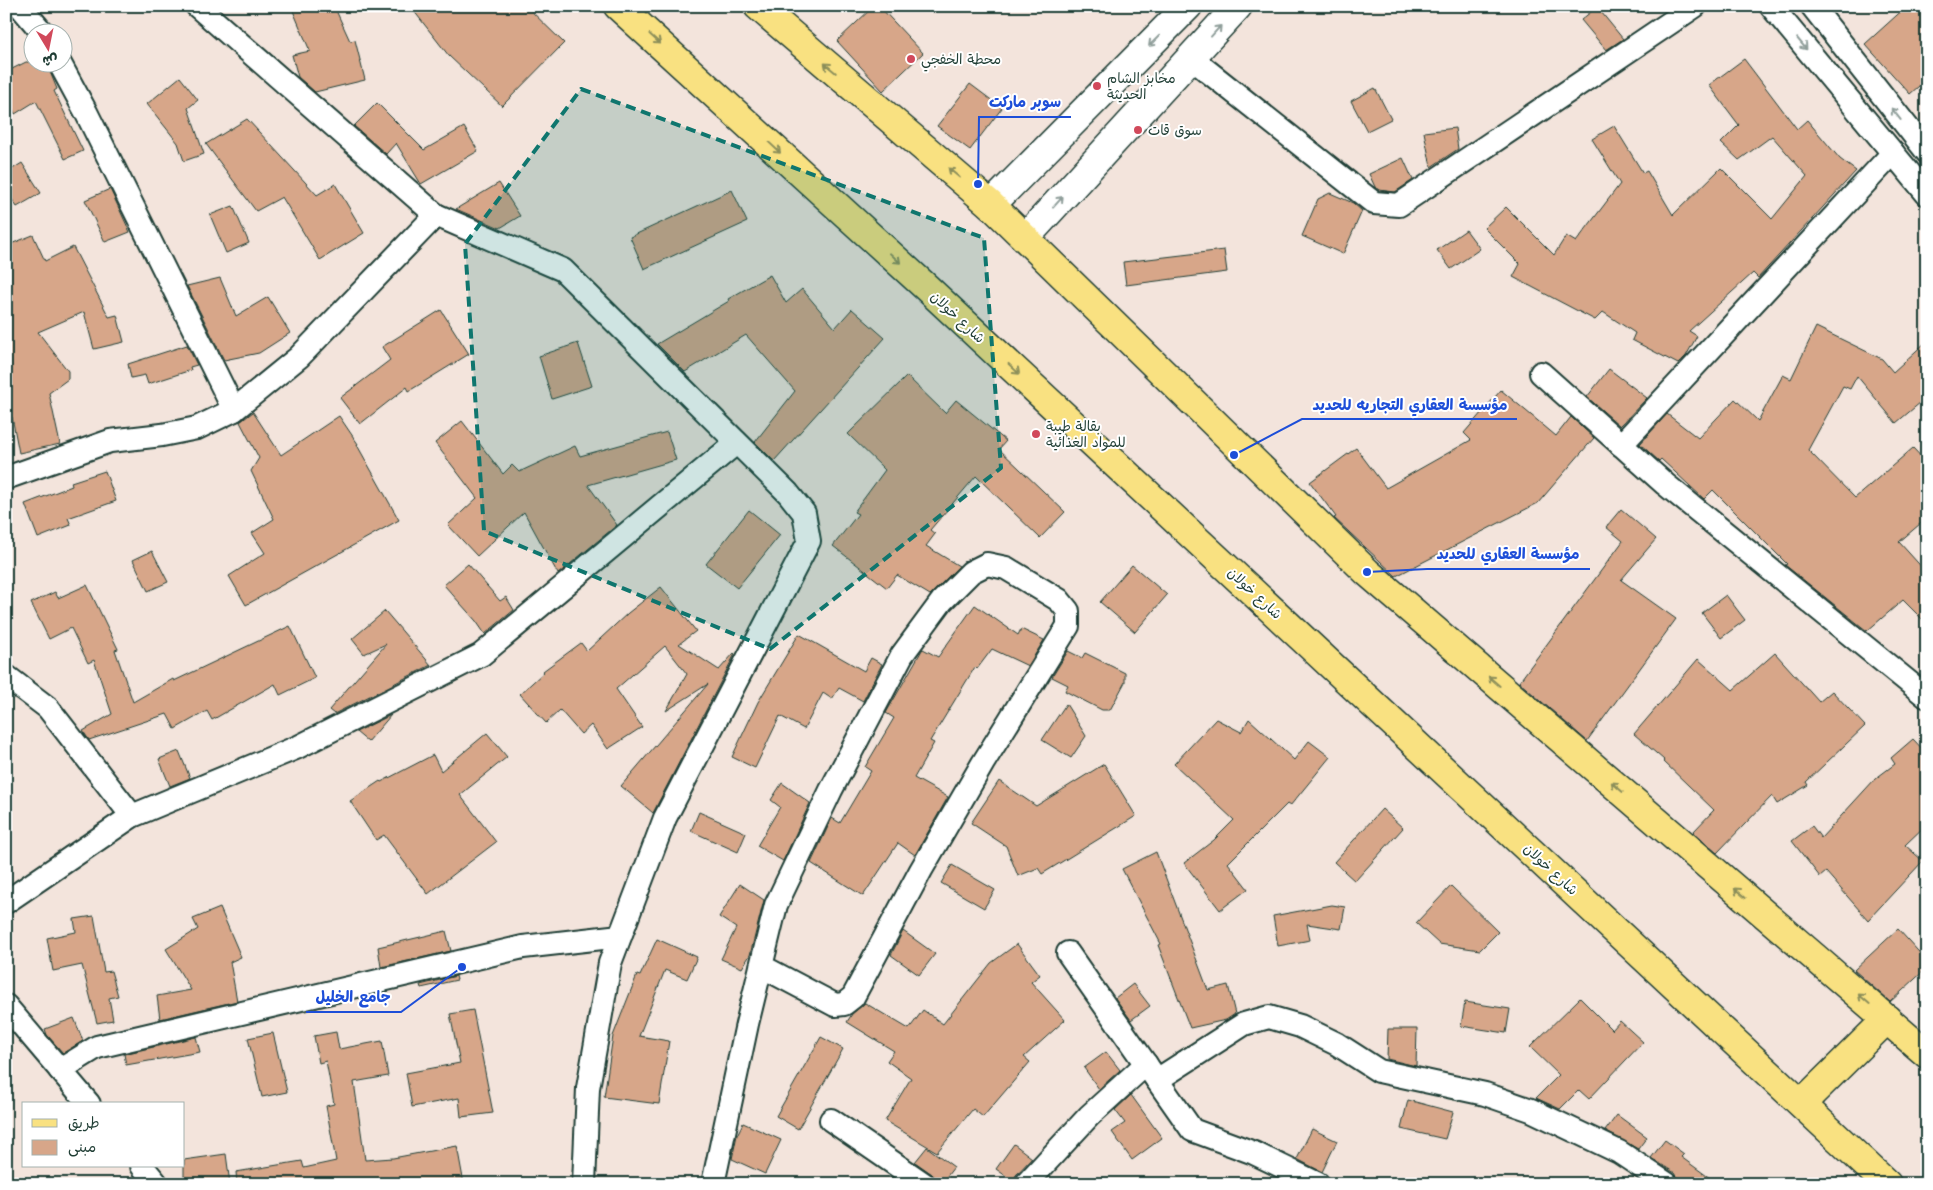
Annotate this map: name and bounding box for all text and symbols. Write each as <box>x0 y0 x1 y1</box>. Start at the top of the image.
north arrow <box>22 22 72 72</box>
one-way arrow <box>1210 24 1222 37</box>
one-way arrow <box>648 33 661 45</box>
one-way arrow <box>1147 35 1160 47</box>
one-way arrow <box>1796 37 1807 50</box>
text: ش <box>41 51 59 70</box>
place label: محطة الخفجي <box>921 51 1001 72</box>
marker: محطة الخفجي <box>905 53 917 65</box>
one-way arrow <box>824 63 837 74</box>
place label: مخابز الشام الحديثة <box>1107 70 1176 103</box>
marker: مخابز الشام الحديثة <box>1091 80 1103 92</box>
callout: سوبر ماركت <box>979 87 1071 117</box>
text: سوبر ماركت <box>989 93 1061 112</box>
one-way arrow <box>1891 107 1901 121</box>
place label: سوق قات <box>1148 122 1202 139</box>
marker: سوق قات <box>1132 124 1144 136</box>
one-way arrow <box>769 142 781 154</box>
one-way arrow <box>948 168 961 179</box>
one-way arrow <box>1052 196 1064 209</box>
one-way arrow <box>888 252 901 264</box>
street label: شارع خولان <box>926 288 988 348</box>
one-way arrow <box>1007 363 1020 375</box>
callout: مؤسسة العقاري التجاريه للحديد <box>1302 389 1517 419</box>
text: مؤسسة العقاري التجاريه للحديد <box>1313 396 1507 417</box>
place label: بقالة طيبة للمواد الغذائية <box>1046 418 1126 451</box>
marker: بقالة طيبة للمواد الغذائية <box>1030 428 1042 440</box>
callout: مؤسسة العقاري للحديد <box>1427 539 1590 569</box>
text: مؤسسة العقاري للحديد <box>1437 545 1579 566</box>
street label: شارع خولان <box>1223 564 1285 624</box>
one-way arrow <box>1488 676 1501 687</box>
one-way arrow <box>1611 781 1624 793</box>
street label: شارع خولان <box>1519 840 1581 900</box>
one-way arrow <box>1734 887 1747 899</box>
callout: جامع الخليل <box>306 982 401 1012</box>
text: جامع الخليل <box>315 988 391 1008</box>
one-way arrow <box>1857 993 1870 1005</box>
legend <box>22 1102 185 1168</box>
text: طريق <box>68 1114 100 1132</box>
text: مبنى <box>68 1138 96 1157</box>

